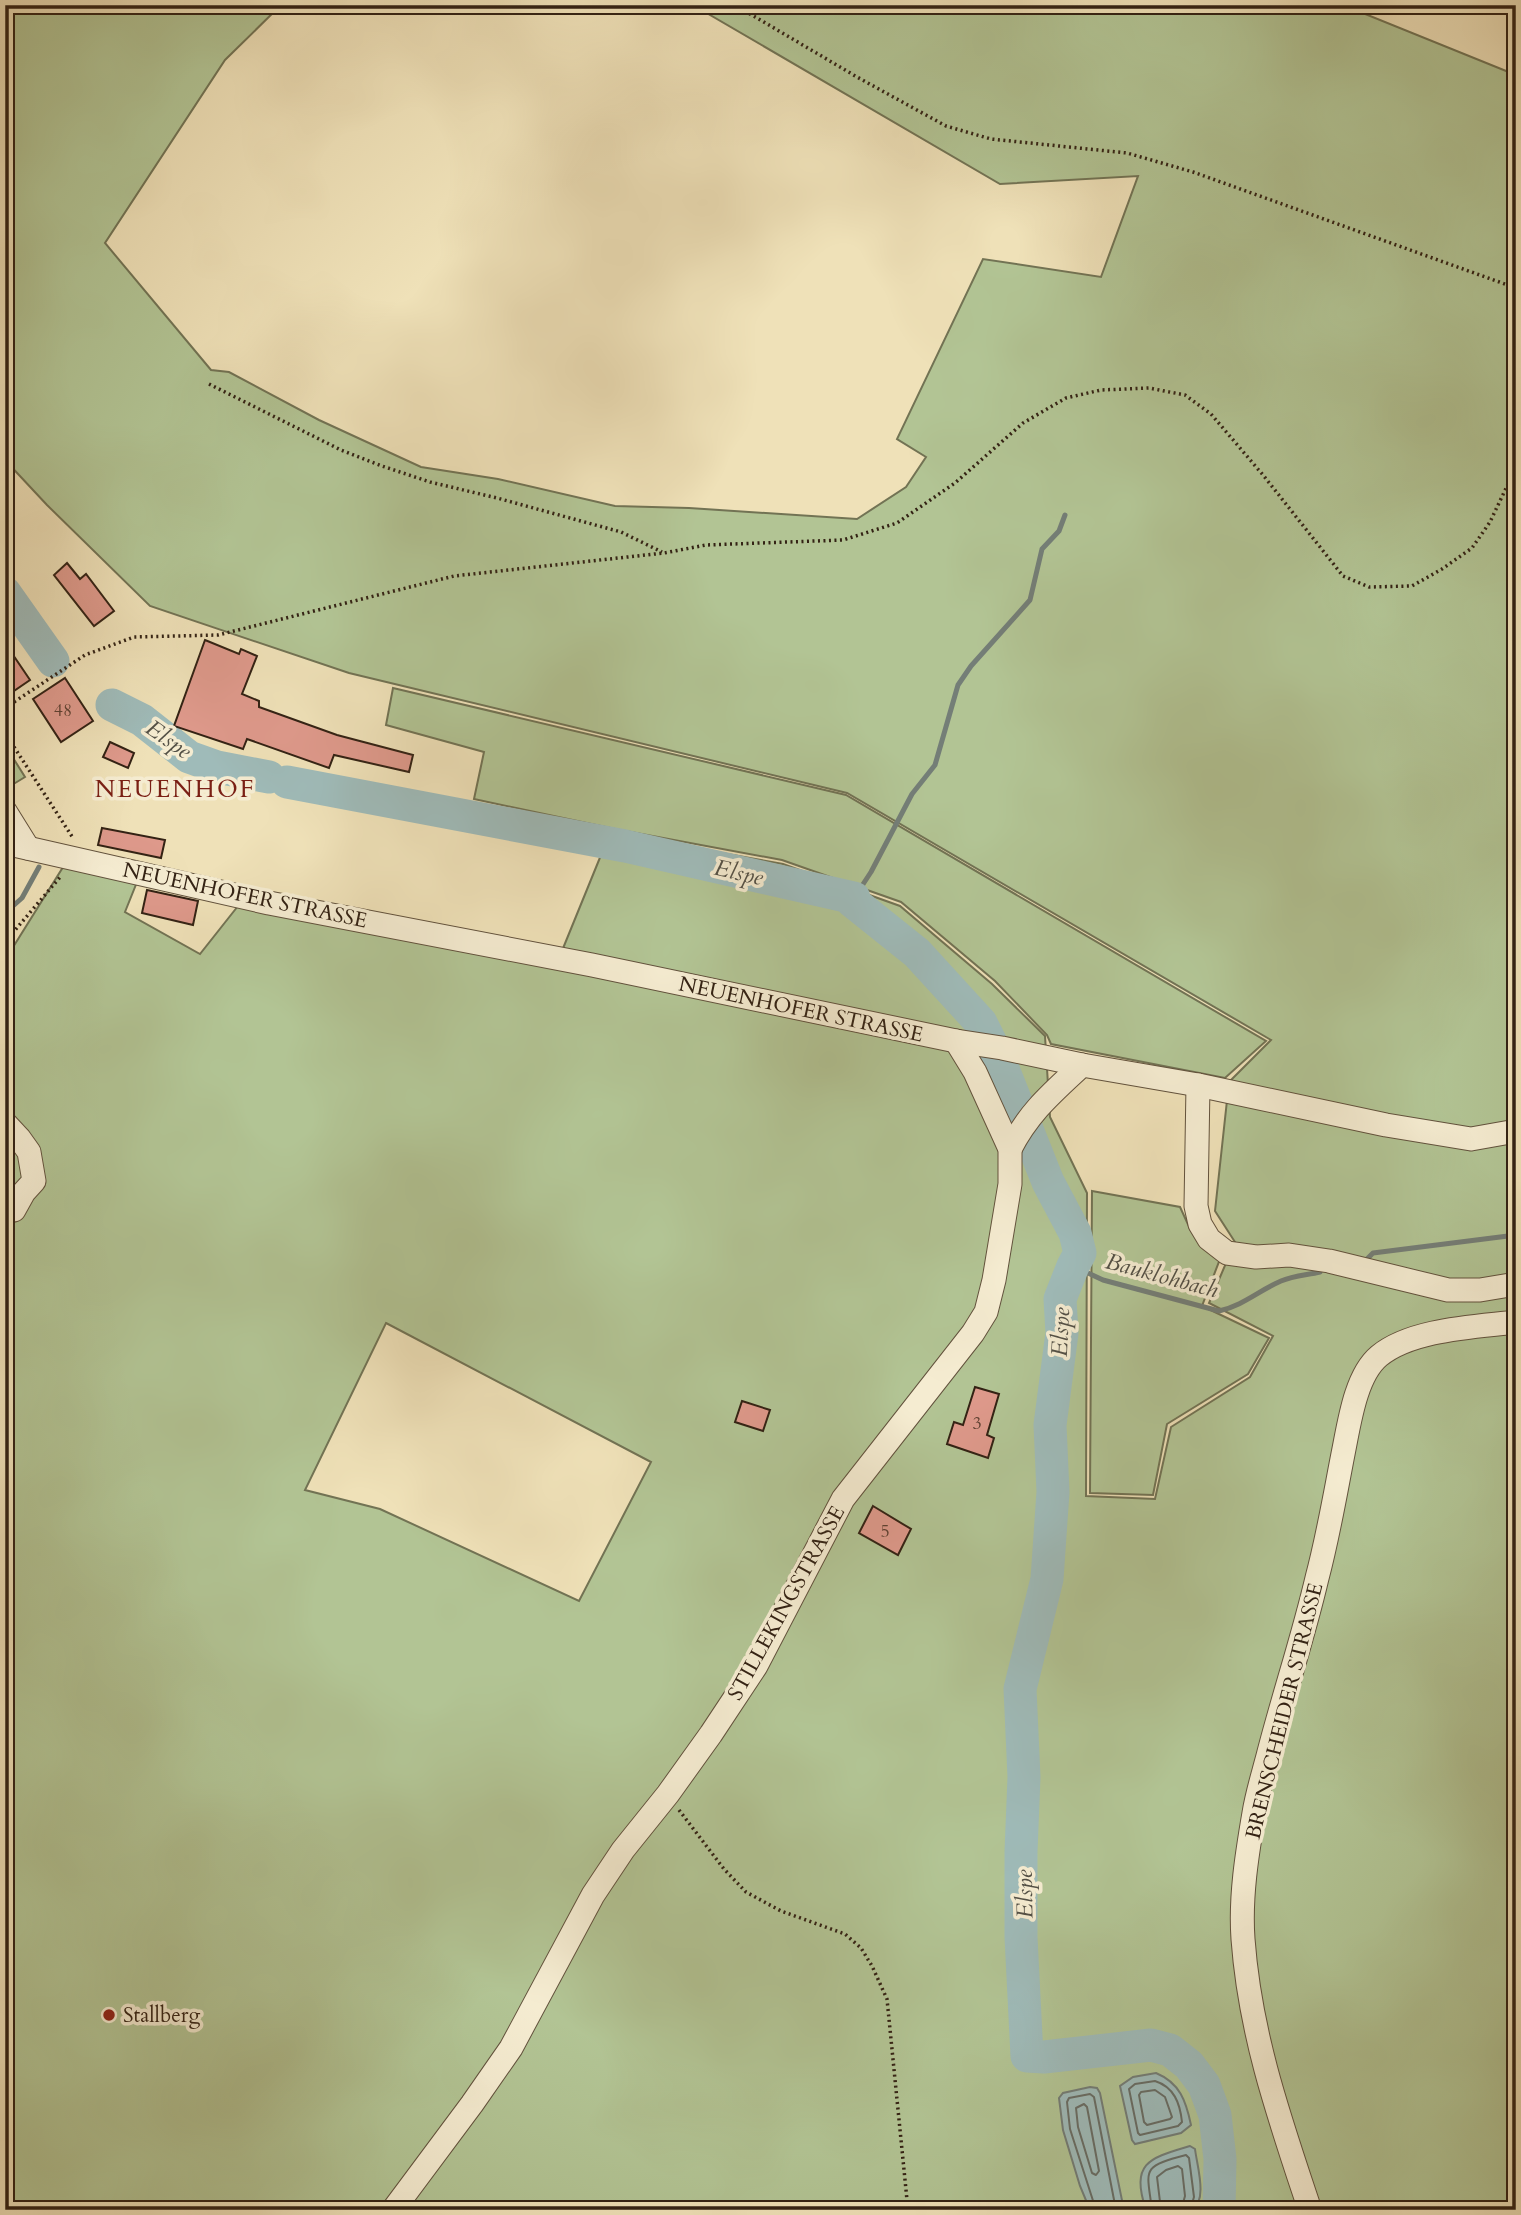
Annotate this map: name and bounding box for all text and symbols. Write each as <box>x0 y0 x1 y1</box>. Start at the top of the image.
house number: 48 <box>54 698 72 723</box>
water label: Elspe <box>140 713 198 766</box>
district label: NEUENHOF <box>95 773 255 806</box>
water label: Elspe <box>712 852 766 893</box>
street label: NEUENHOFER STRASSE <box>120 855 370 936</box>
street label: NEUENHOFER STRASSE <box>676 969 926 1050</box>
water label: Bauklohbach <box>1102 1246 1222 1305</box>
water label: Elspe <box>1044 1307 1077 1357</box>
house number: 3 <box>972 1411 982 1436</box>
street label: STILLEKINGSTRASSE <box>721 1501 852 1706</box>
house number: 5 <box>880 1519 890 1544</box>
street label: BRENSCHEIDER STRASSE <box>1239 1580 1330 1843</box>
water label: Elspe <box>1009 1869 1040 1919</box>
place label: Stallberg <box>123 2001 200 2030</box>
marker: Stallberg <box>101 2007 117 2023</box>

